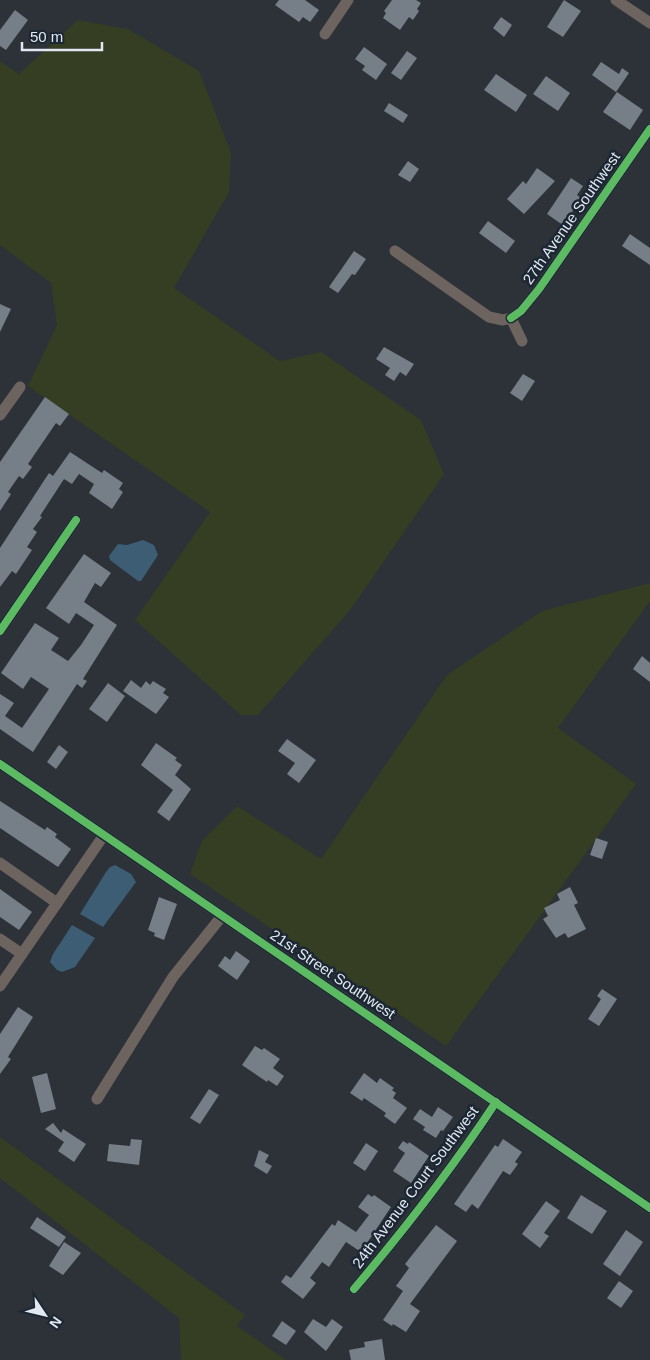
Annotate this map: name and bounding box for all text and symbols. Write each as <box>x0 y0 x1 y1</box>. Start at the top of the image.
scale bar <box>22 20 102 52</box>
text: 50 m <box>30 28 63 45</box>
street label: 27th Avenue Southwest <box>519 148 624 287</box>
street label: 21st Street Southwest <box>267 926 399 1023</box>
street label: 24th Avenue Court Southwest <box>349 1102 482 1271</box>
north arrow <box>20 1290 70 1340</box>
text: N <box>46 1314 65 1331</box>

